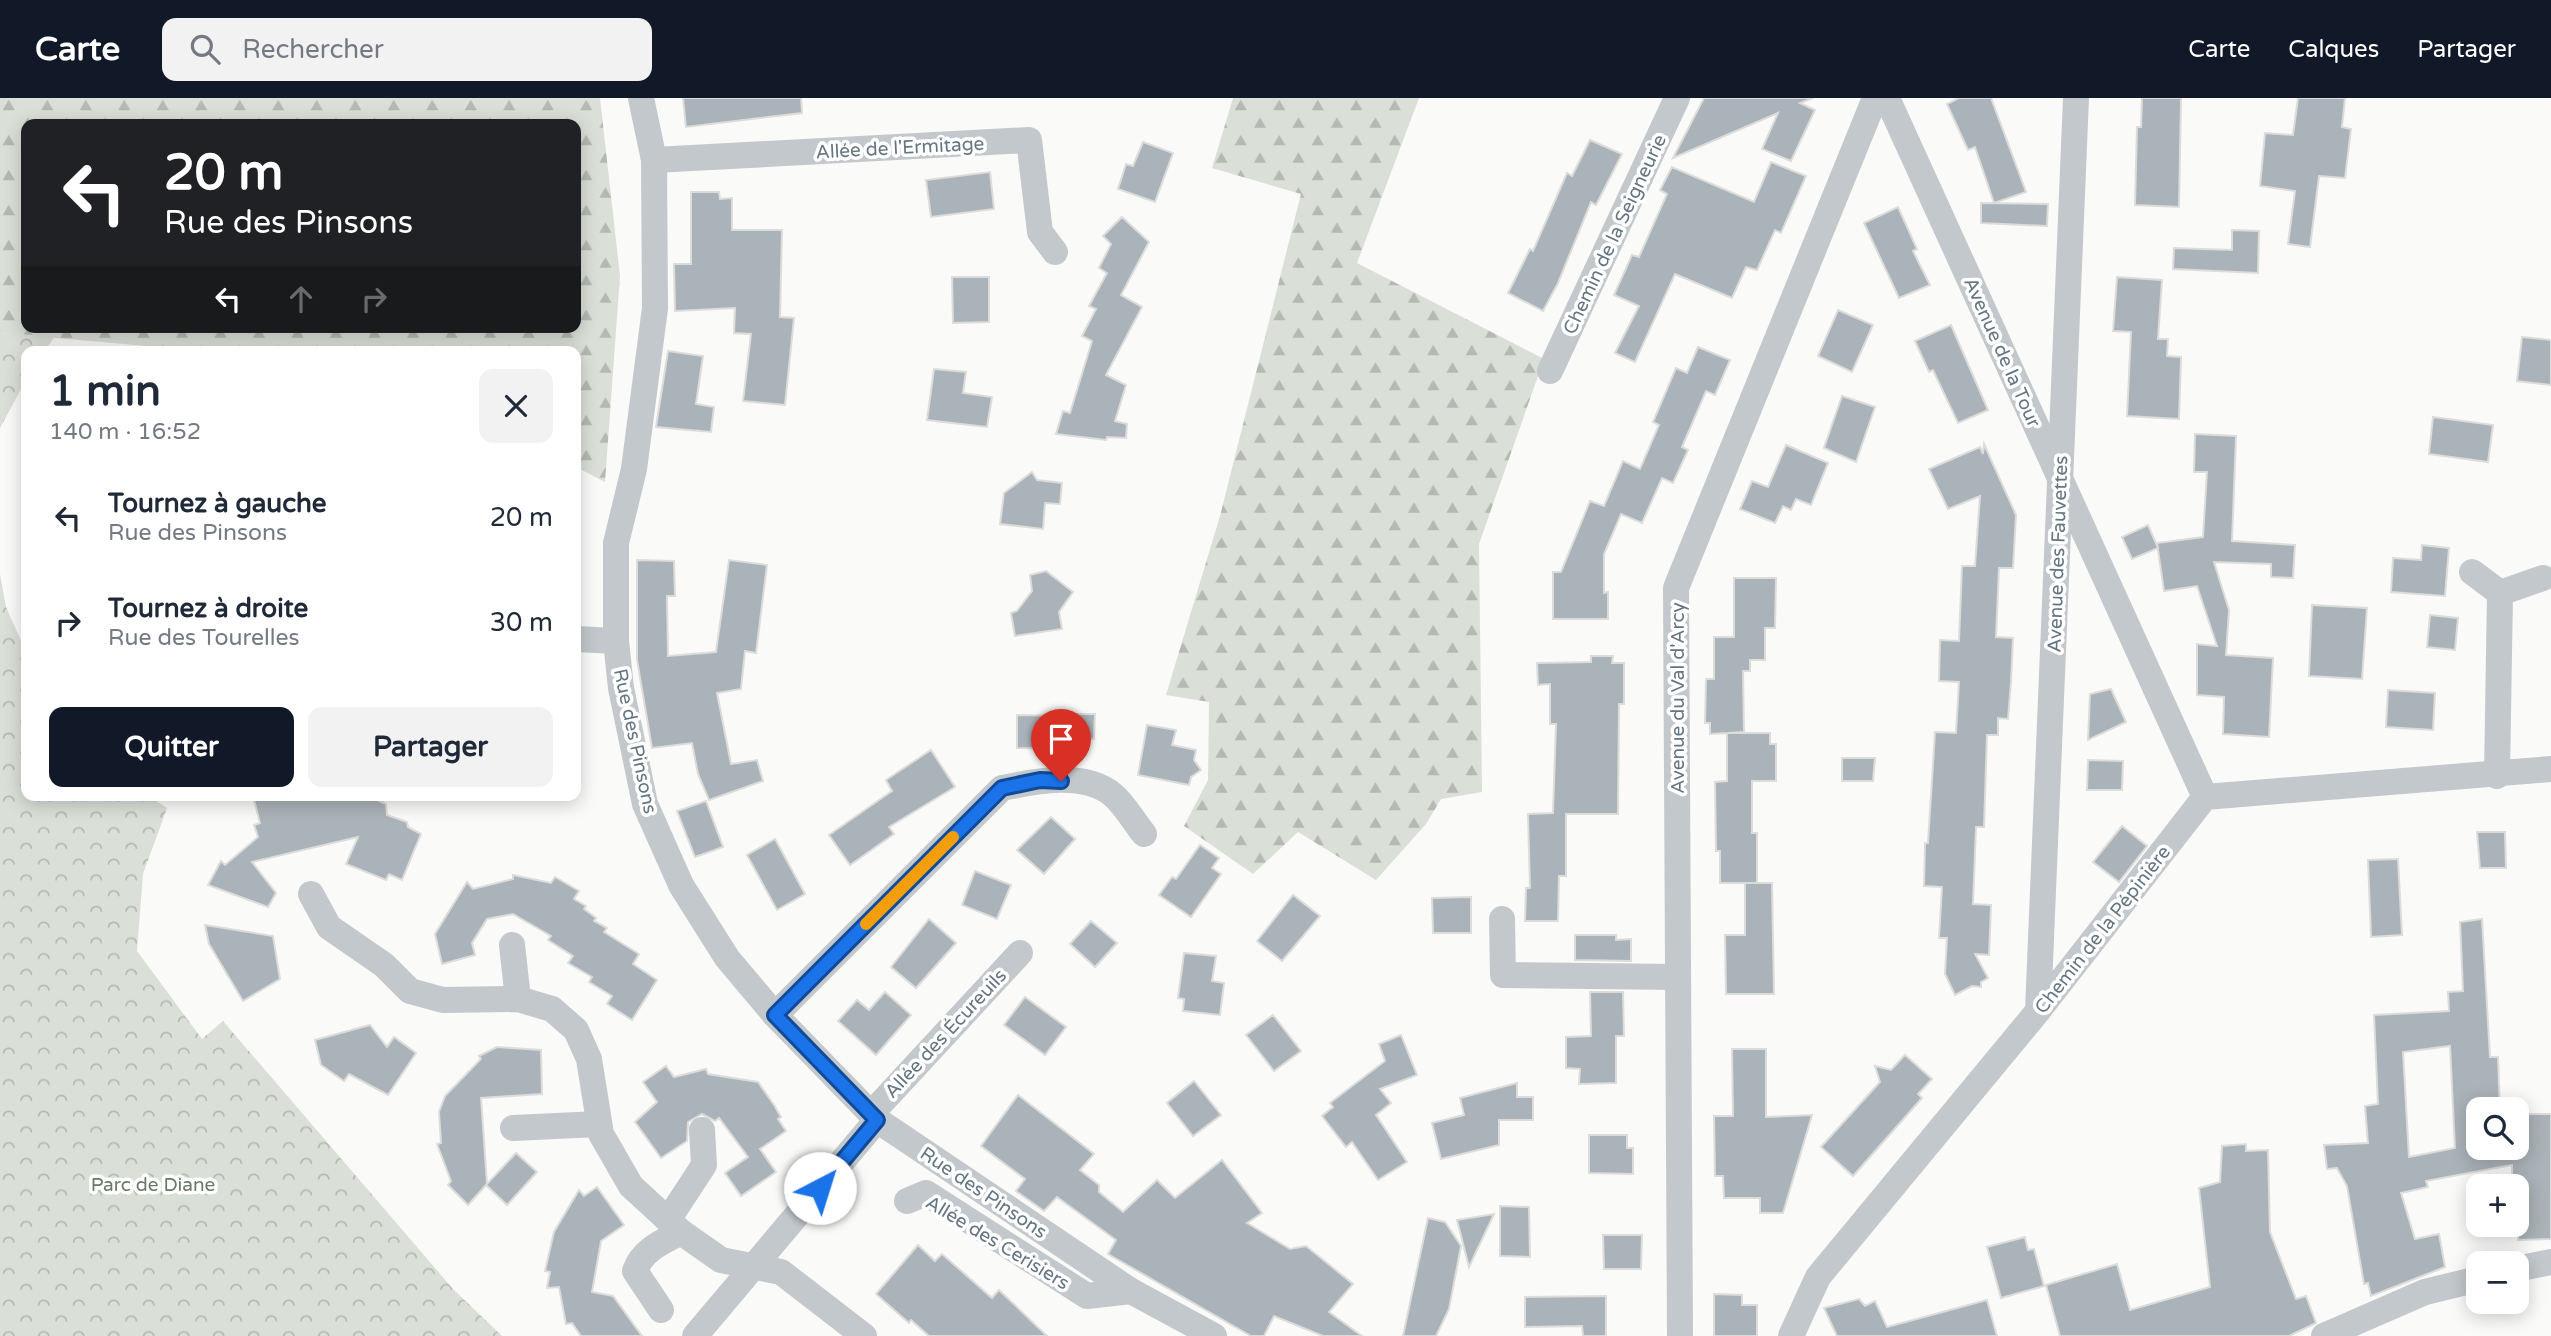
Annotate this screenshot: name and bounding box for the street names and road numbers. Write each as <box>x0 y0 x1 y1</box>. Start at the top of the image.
street label: Chemin de la Seigneurie <box>1559 131 1671 338</box>
street label: Allée de l'Ermitage <box>815 133 985 163</box>
street label: Avenue de la Tour <box>1959 274 2045 431</box>
street label: Avenue des Fauvettes <box>2044 455 2072 653</box>
street label: Avenue du Val d'Arcy <box>1667 602 1689 794</box>
street label: Rue des Pinsons <box>609 667 661 816</box>
street label: Chemin de la Pépinière <box>2030 841 2175 1018</box>
street label: Allée des Écureuils <box>880 965 1011 1103</box>
street label: Rue des Pinsons <box>916 1142 1051 1243</box>
street label: Allée des Cerisiers <box>922 1191 1073 1294</box>

